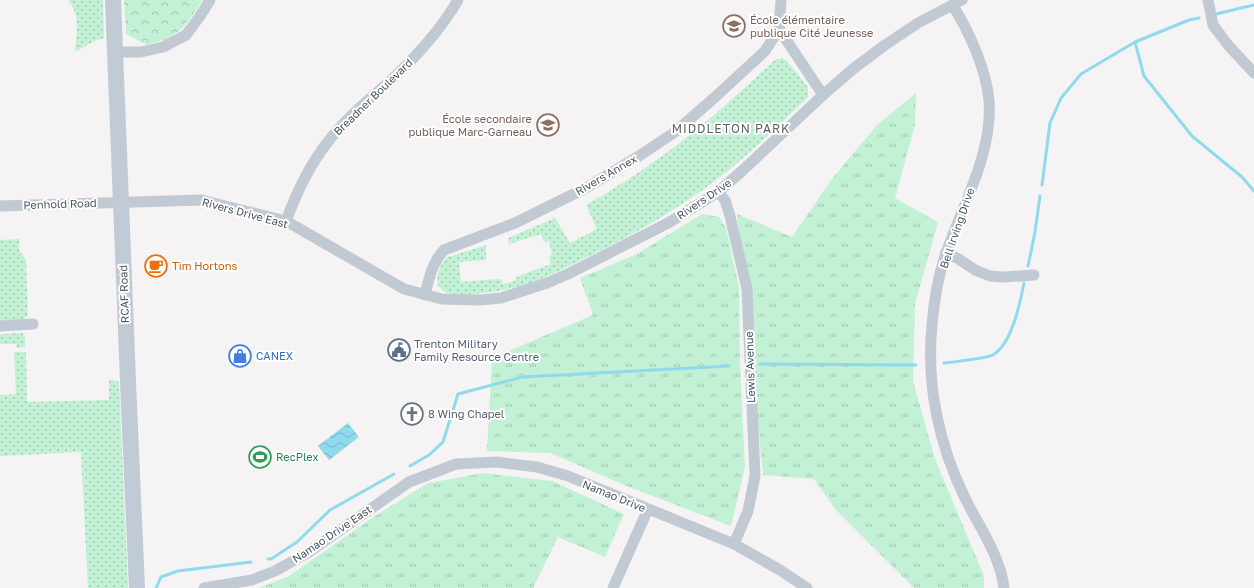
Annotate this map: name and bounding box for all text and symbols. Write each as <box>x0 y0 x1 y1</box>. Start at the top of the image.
school or university icon: École élémentaire publique Cité Jeunesse <box>721 13 747 39</box>
place label: École élémentaire publique Cité Jeunesse <box>750 13 874 39</box>
street label: Breadner Boulevard <box>331 56 415 138</box>
place label: École secondaire publique Marc-Garneau <box>408 112 532 138</box>
school or university icon: École secondaire publique Marc-Garneau <box>535 112 561 138</box>
district label: MIDDLETON PARK <box>672 121 790 136</box>
street label: Rivers Annex <box>573 152 639 197</box>
street label: Rivers Drive <box>674 176 733 222</box>
street label: Bell Irving Drive <box>937 186 976 270</box>
street label: Rivers Drive East <box>201 195 290 230</box>
street label: Penhold Road <box>23 196 97 211</box>
cafe icon: Tim Hortons <box>143 253 169 279</box>
place label: Tim Hortons <box>172 259 237 272</box>
street label: RCAF Road <box>116 265 131 323</box>
street label: Lewis Avenue <box>742 331 757 403</box>
public building icon: Trenton Military Family Resource Centre <box>386 337 412 363</box>
place label: Trenton Military Family Resource Centre <box>414 337 539 363</box>
shop icon: CANEX <box>227 343 253 369</box>
place label: CANEX <box>256 349 293 362</box>
church icon: 8 Wing Chapel <box>399 401 425 427</box>
place label: 8 Wing Chapel <box>428 407 505 420</box>
sports icon: RecPlex <box>247 444 273 470</box>
place label: RecPlex <box>276 450 319 463</box>
street label: Namao Drive <box>581 477 648 514</box>
street label: Namao Drive East <box>290 502 374 565</box>

